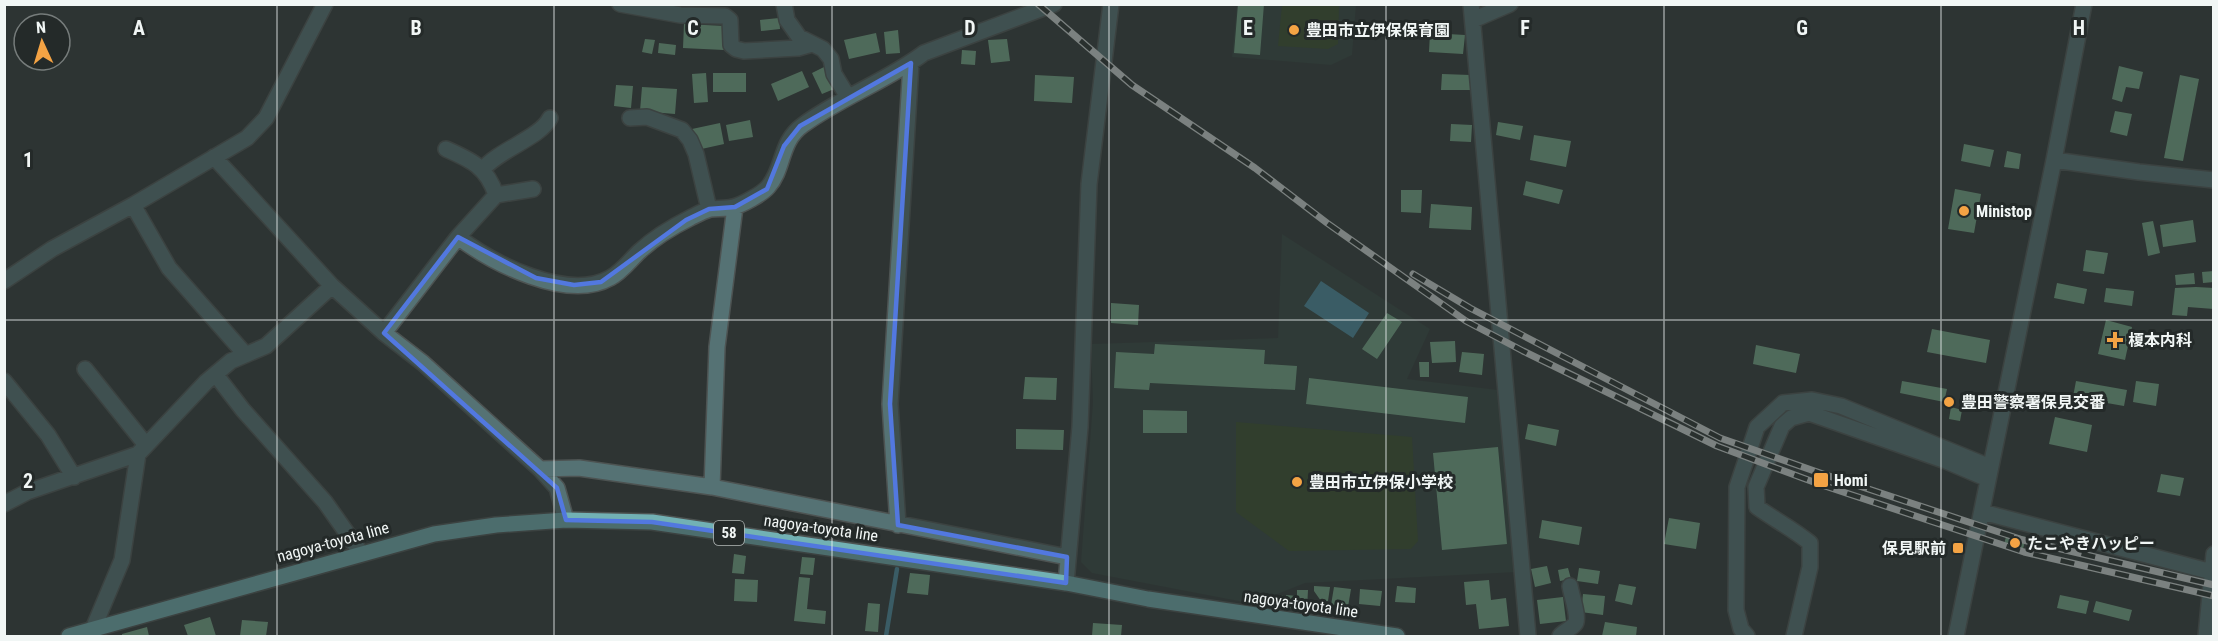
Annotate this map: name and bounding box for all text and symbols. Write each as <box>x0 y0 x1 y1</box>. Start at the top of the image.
north arrow <box>12 12 72 72</box>
text: A <box>133 16 145 40</box>
text: B <box>410 16 422 40</box>
text: C <box>687 16 699 40</box>
text: D <box>964 16 976 40</box>
text: E <box>1243 16 1253 40</box>
text: F <box>1520 16 1530 40</box>
text: G <box>1796 16 1808 40</box>
text: H <box>2073 16 2085 40</box>
text: N <box>35 18 47 37</box>
place label: 豊田市立伊保保育園 <box>1306 21 1450 40</box>
marker: 豊田市立伊保保育園 <box>1287 23 1301 37</box>
text: 1 <box>23 148 33 172</box>
place label: Ministop <box>1976 202 2032 221</box>
marker: Ministop <box>1957 204 1971 218</box>
marker: 榎本内科 <box>2106 331 2124 349</box>
place label: 榎本内科 <box>2128 331 2192 350</box>
place label: 豊田警察署保見交番 <box>1961 393 2105 412</box>
marker: 豊田警察署保見交番 <box>1942 395 1956 409</box>
text: 2 <box>23 469 33 493</box>
marker: Homi <box>1812 471 1830 489</box>
place label: Homi <box>1834 471 1868 490</box>
place label: 豊田市立伊保小学校 <box>1309 473 1453 492</box>
marker: 豊田市立伊保小学校 <box>1290 475 1304 489</box>
street label: nagoya-toyota line <box>763 511 879 545</box>
street label: nagoya-toyota line <box>275 518 391 566</box>
road number: 58 <box>714 521 744 545</box>
place label: たこやきハッピー <box>2027 534 2155 553</box>
marker: たこやきハッピー <box>2008 536 2022 550</box>
place label: 保見駅前 <box>1882 539 1946 558</box>
marker: 保見駅前 <box>1951 541 1965 555</box>
street label: nagoya-toyota line <box>1243 587 1359 621</box>

